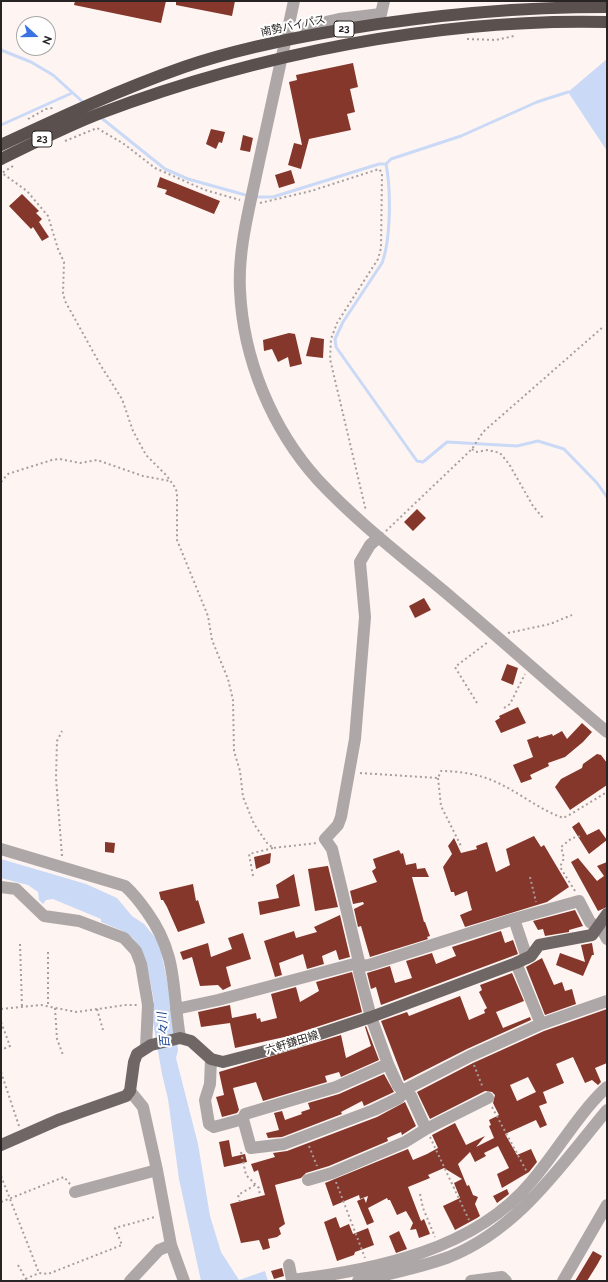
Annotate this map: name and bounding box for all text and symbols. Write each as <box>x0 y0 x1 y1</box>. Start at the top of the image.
street label: 南勢バイパス <box>259 13 327 39</box>
north arrow <box>16 16 56 56</box>
road number: 23 <box>334 21 354 37</box>
text: N <box>39 34 54 46</box>
road number: 23 <box>32 131 52 147</box>
water label: 百々川 <box>155 1011 173 1049</box>
street label: 六軒鎌田線 <box>264 1029 320 1057</box>

